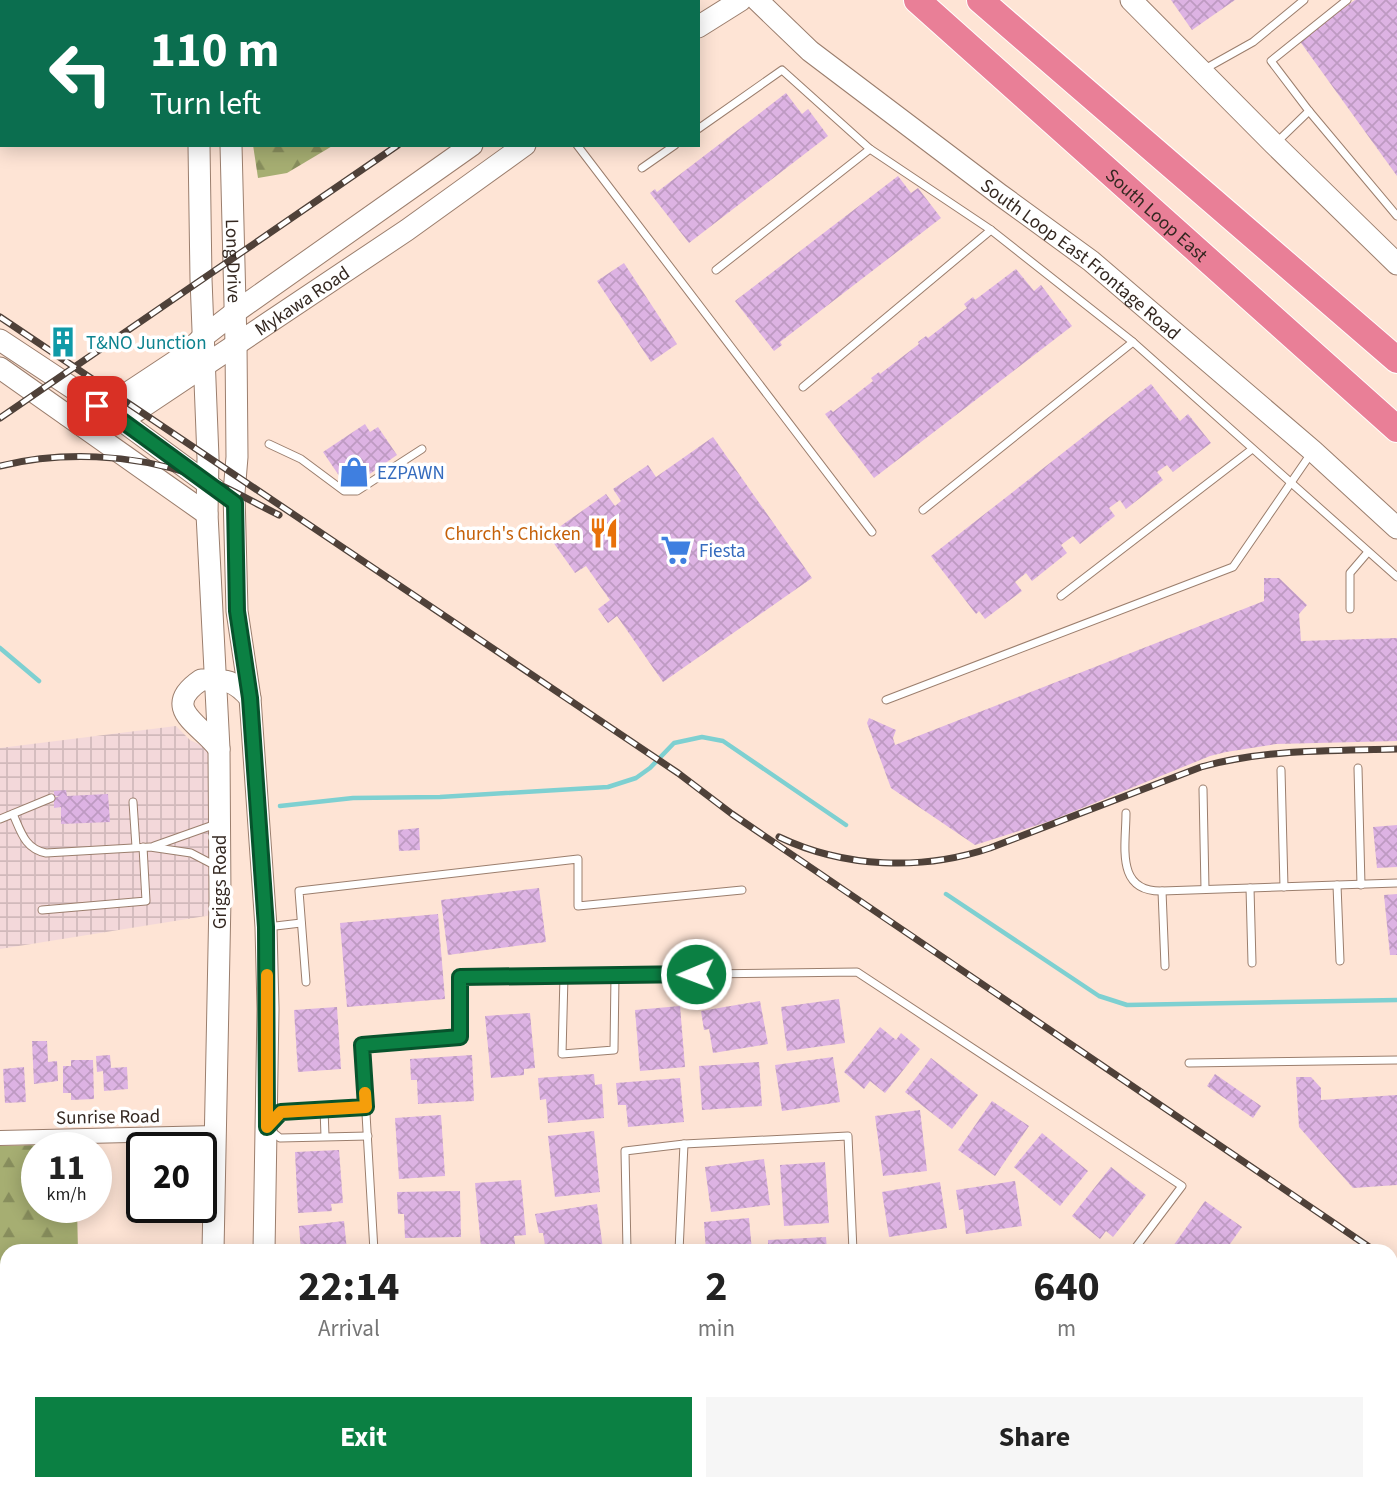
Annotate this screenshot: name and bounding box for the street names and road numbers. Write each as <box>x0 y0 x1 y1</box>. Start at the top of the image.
street label: South Loop East <box>1099 163 1214 269</box>
street label: South Loop East Frontage Road <box>974 173 1186 347</box>
street label: Long Drive <box>218 219 247 303</box>
street label: Mykawa Road <box>250 260 355 343</box>
street label: Griggs Road <box>207 835 234 929</box>
street label: Sunrise Road <box>56 1103 160 1132</box>

